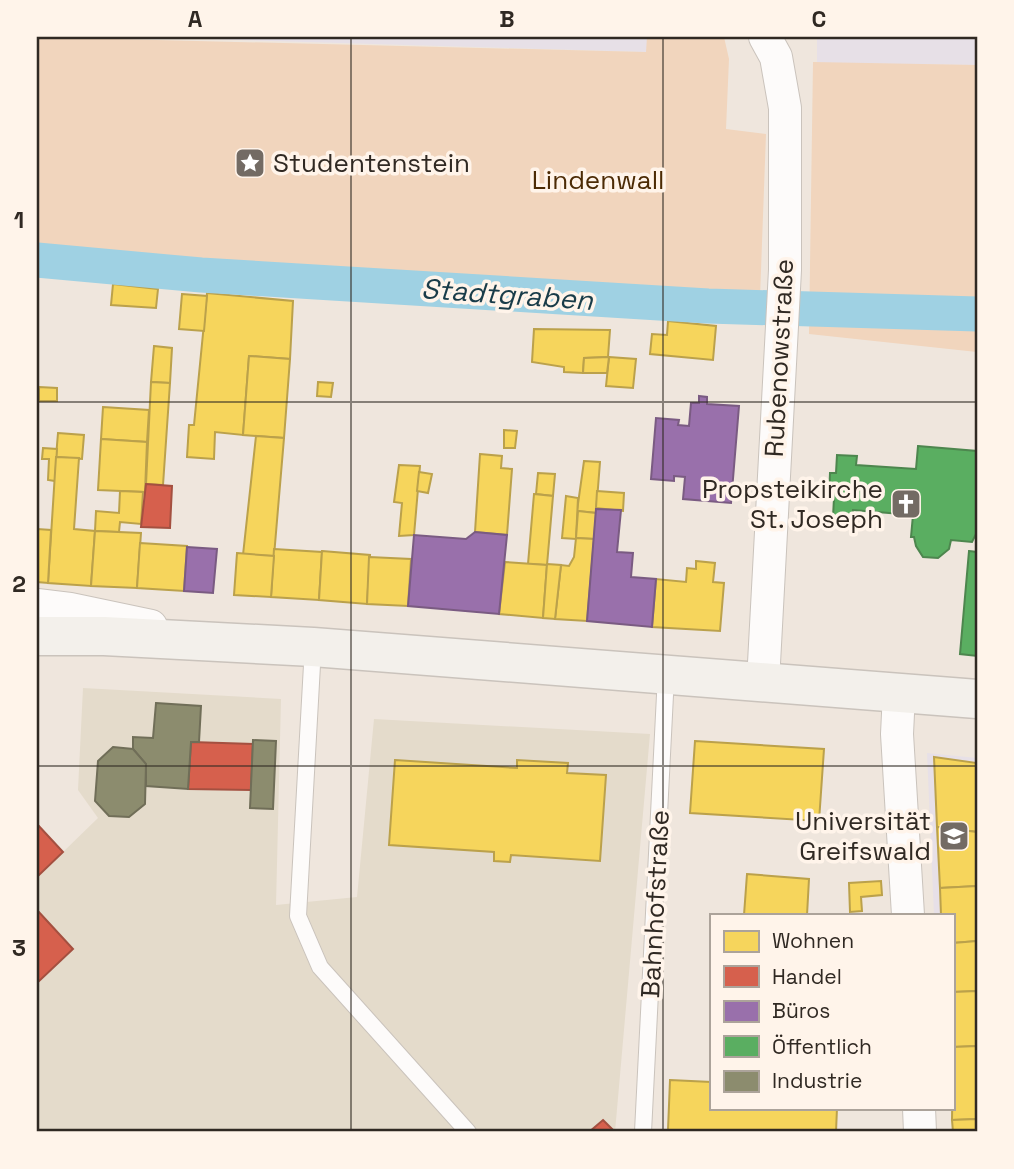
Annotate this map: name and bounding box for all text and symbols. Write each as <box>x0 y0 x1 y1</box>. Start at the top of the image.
text: A <box>188 4 203 34</box>
text: B <box>499 4 515 34</box>
text: C <box>812 4 826 34</box>
place icon: Studentenstein <box>233 146 267 180</box>
place label: Studentenstein <box>273 146 470 180</box>
park label: Lindenwall <box>532 163 664 197</box>
text: 1 <box>14 205 24 235</box>
street label: Rubenowstraße <box>757 258 801 458</box>
water label: Stadtgraben <box>420 270 595 318</box>
place label: Propsteikirche St. Joseph <box>702 472 883 536</box>
church icon: Propsteikirche St. Joseph <box>889 487 923 521</box>
text: 2 <box>12 569 26 599</box>
place label: Universität Greifswald <box>795 804 931 868</box>
street label: Bahnhofstraße <box>633 809 677 999</box>
school or university icon: Universität Greifswald <box>937 819 971 853</box>
legend <box>710 914 954 1110</box>
text: Wohnen <box>772 927 854 954</box>
text: 3 <box>12 933 26 963</box>
text: Handel <box>772 963 842 990</box>
text: Büros <box>772 997 830 1024</box>
text: Öffentlich <box>772 1033 872 1060</box>
text: Industrie <box>772 1067 862 1094</box>

